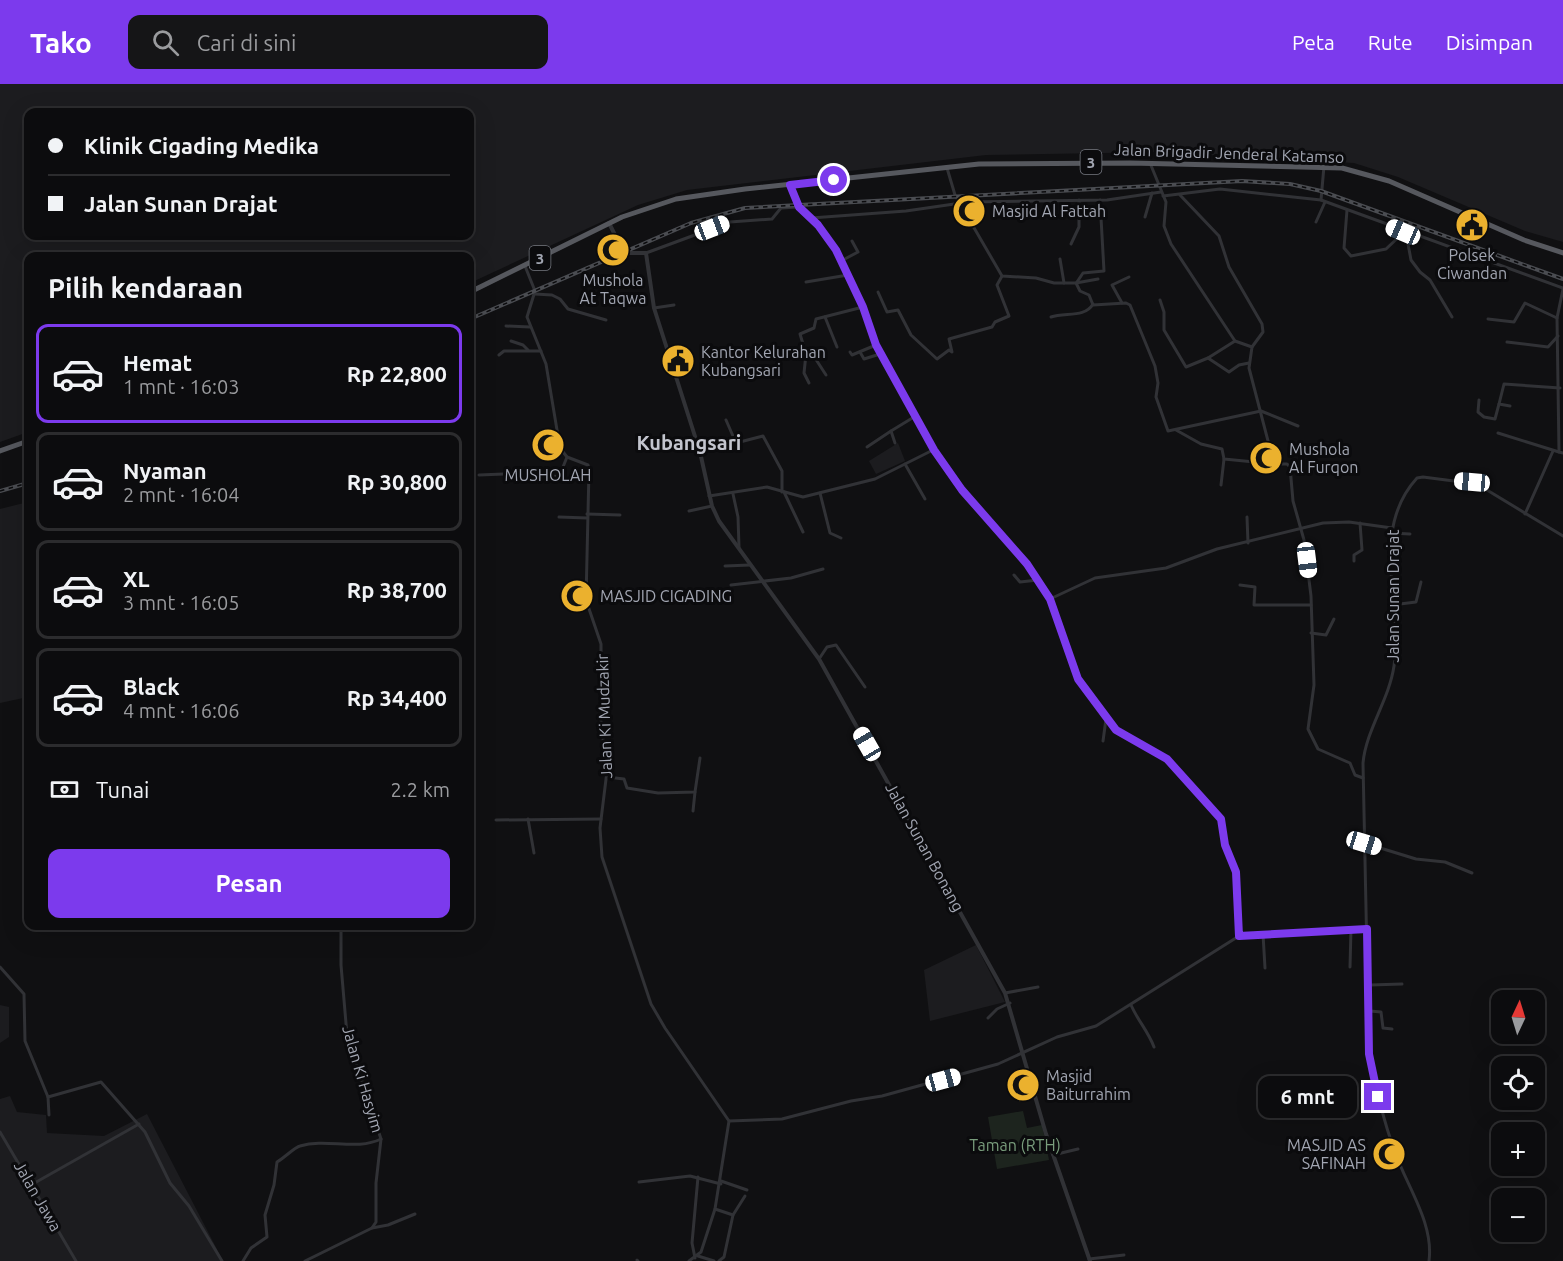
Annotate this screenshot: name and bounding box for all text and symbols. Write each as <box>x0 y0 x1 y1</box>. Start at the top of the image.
search box <box>128 15 548 69</box>
icon: search <box>149 26 182 59</box>
text: Tako <box>30 27 92 58</box>
text: Cari di sini <box>197 30 296 55</box>
text: Peta <box>1292 30 1335 54</box>
text: Rute <box>1368 30 1413 54</box>
text: Disimpan <box>1446 30 1533 54</box>
text: Klinik Cigading Medika <box>84 133 319 158</box>
street label: Jalan Brigadir Jenderal Katamso <box>1113 140 1345 166</box>
road number: 3 <box>1080 150 1102 174</box>
route start <box>820 166 847 193</box>
text: Jalan Sunan Drajat <box>84 191 277 216</box>
mosque icon: Masjid Al Fattah <box>951 193 987 229</box>
place label: Masjid Al Fattah <box>992 202 1106 220</box>
public building icon: Polsek Ciwandan <box>1454 207 1490 243</box>
car <box>692 213 732 243</box>
car <box>1383 217 1423 247</box>
mosque icon: Mushola At Taqwa <box>595 232 631 268</box>
road number: 3 <box>530 246 550 270</box>
place label: Polsek Ciwandan <box>1437 246 1507 282</box>
place label: Mushola At Taqwa <box>580 271 646 307</box>
text: Pilih kendaraan <box>48 273 243 303</box>
public building icon: Kantor Kelurahan Kubangsari <box>660 343 696 379</box>
place label: Kantor Kelurahan Kubangsari <box>701 343 826 379</box>
icon: car <box>51 347 105 401</box>
text: Hemat <box>123 350 192 375</box>
text: Rp 22,800 <box>347 361 447 386</box>
text: 1 mnt · 16:03 <box>123 375 240 398</box>
mosque icon: MUSHOLAH <box>530 427 566 463</box>
district label: Kubangsari <box>637 431 741 454</box>
mosque icon: Mushola Al Furqon <box>1248 440 1284 476</box>
place label: Mushola Al Furqon <box>1289 440 1358 476</box>
icon: car <box>51 455 105 509</box>
text: Nyaman <box>123 458 207 483</box>
place label: MUSHOLAH <box>505 466 591 484</box>
text: Rp 30,800 <box>347 469 447 494</box>
car <box>1453 471 1491 493</box>
text: 2 mnt · 16:04 <box>123 483 240 506</box>
street label: Jalan Sunan Drajat <box>1384 529 1402 663</box>
car <box>1296 541 1318 579</box>
icon: car <box>51 563 105 617</box>
text: XL <box>123 566 150 591</box>
text: Rp 38,700 <box>347 577 447 602</box>
mosque icon: MASJID CIGADING <box>559 578 595 614</box>
place label: MASJID CIGADING <box>600 587 732 605</box>
text: 3 mnt · 16:05 <box>123 591 240 614</box>
street label: Jalan Ki Mudzakir <box>593 653 615 779</box>
icon: car <box>51 671 105 725</box>
text: Black <box>123 674 180 699</box>
text: Rp 34,400 <box>347 685 447 710</box>
text: 4 mnt · 16:06 <box>123 699 240 722</box>
car <box>850 724 884 764</box>
icon: cash <box>48 773 81 806</box>
text: Tunai <box>96 777 149 802</box>
text: 2.2 km <box>391 778 450 801</box>
street label: Jalan Sunan Bonang <box>882 780 968 914</box>
car <box>1344 829 1384 857</box>
button: Pesan <box>48 849 450 918</box>
north arrow <box>1491 990 1545 1044</box>
map controls <box>1491 990 1545 1242</box>
street label: Jalan Ki Hasyim <box>339 1023 387 1135</box>
button: locate <box>1491 1056 1545 1110</box>
car <box>923 1067 963 1093</box>
mosque icon: Masjid Baiturrahim <box>1005 1067 1041 1103</box>
place label: Masjid Baiturrahim <box>1046 1067 1131 1103</box>
callout: 6 mnt <box>1258 1076 1357 1118</box>
route end <box>1364 1083 1391 1110</box>
text: 6 mnt <box>1281 1085 1334 1108</box>
button: + <box>1491 1122 1545 1176</box>
park label: Taman (RTH) <box>969 1136 1061 1155</box>
place label: MASJID AS SAFINAH <box>1287 1136 1366 1172</box>
mosque icon: MASJID AS SAFINAH <box>1371 1136 1407 1172</box>
street label: Jalan Jawa <box>11 1158 65 1234</box>
button: − <box>1491 1188 1545 1242</box>

